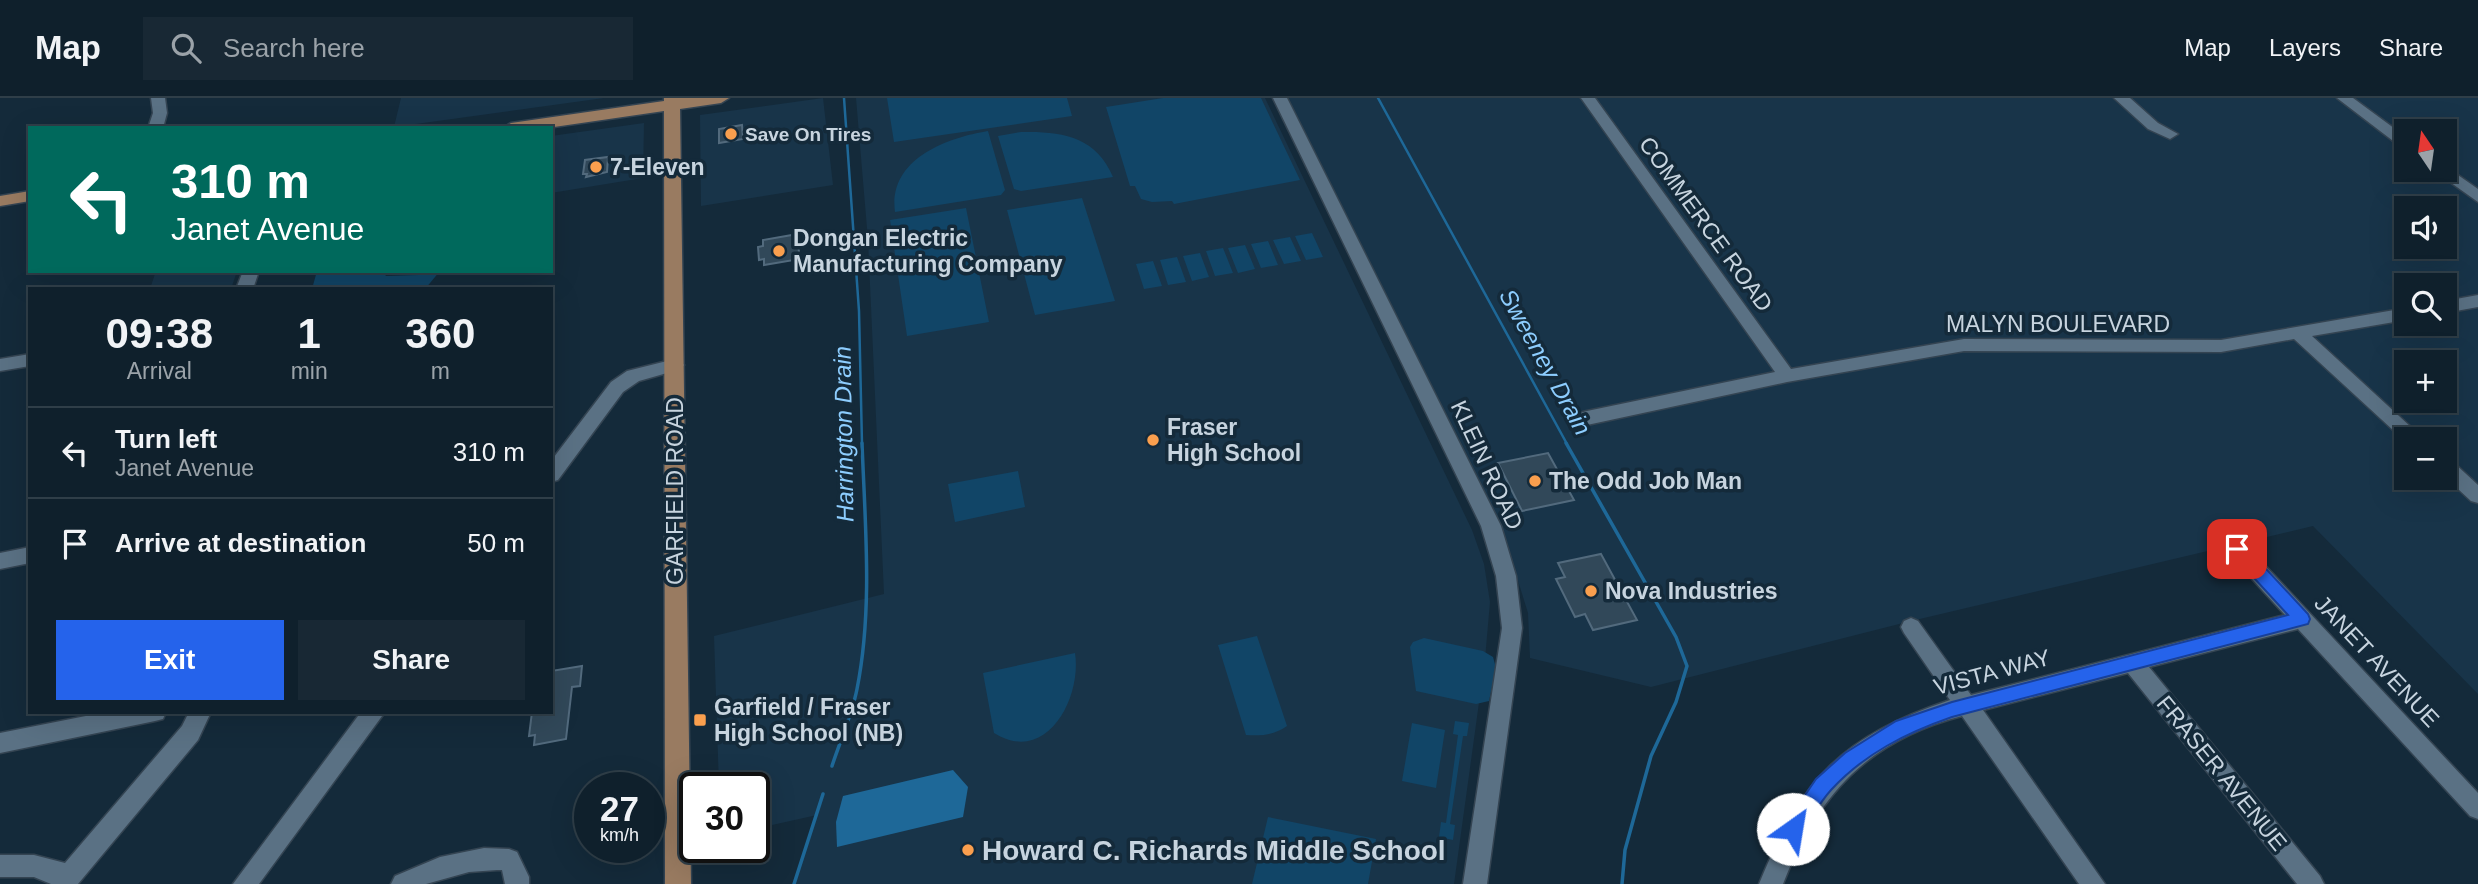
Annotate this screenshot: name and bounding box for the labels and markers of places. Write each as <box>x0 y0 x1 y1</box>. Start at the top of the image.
place label: Save On Tires <box>745 124 871 145</box>
marker: Save On Tires <box>723 126 739 142</box>
place label: 7-Eleven <box>610 154 705 180</box>
marker: 7-Eleven <box>588 159 604 175</box>
place label: Dongan Electric Manufacturing Company <box>793 225 1063 277</box>
marker: Dongan Electric Manufacturing Company <box>771 243 787 259</box>
place label: Fraser High School <box>1167 414 1301 466</box>
marker: Fraser High School <box>1145 432 1161 448</box>
place label: The Odd Job Man <box>1549 468 1742 494</box>
marker: The Odd Job Man <box>1527 473 1543 489</box>
pin <box>2207 519 2267 579</box>
place label: Nova Industries <box>1605 578 1778 604</box>
marker: Nova Industries <box>1583 583 1599 599</box>
place label: Garfield / Fraser High School (NB) <box>714 694 903 746</box>
marker: Garfield / Fraser High School (NB) <box>692 712 708 728</box>
place label: Howard C. Richards Middle School <box>982 835 1446 866</box>
marker: Howard C. Richards Middle School <box>960 842 976 858</box>

